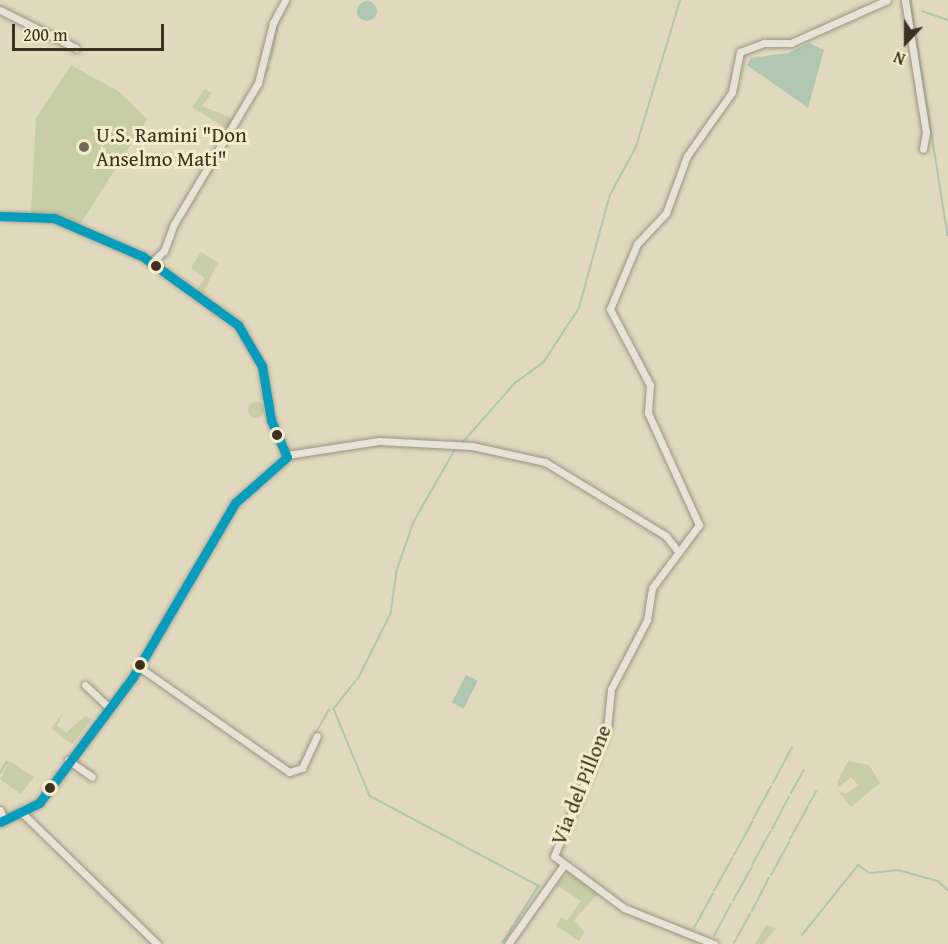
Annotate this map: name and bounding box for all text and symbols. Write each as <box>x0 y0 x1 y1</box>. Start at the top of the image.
scale bar <box>15 12 166 50</box>
north arrow <box>876 12 936 72</box>
text: 200 m <box>23 21 68 48</box>
text: N <box>890 46 909 72</box>
place label: U.S. Ramini "Don Anselmo Mati" <box>96 122 247 172</box>
marker: U.S. Ramini "Don Anselmo Mati" <box>77 140 91 154</box>
unlabelled marker <box>150 260 162 272</box>
unlabelled marker <box>271 429 283 441</box>
unlabelled marker <box>134 659 146 671</box>
street label: Via del Pillone <box>546 721 616 849</box>
unlabelled marker <box>44 782 56 794</box>

